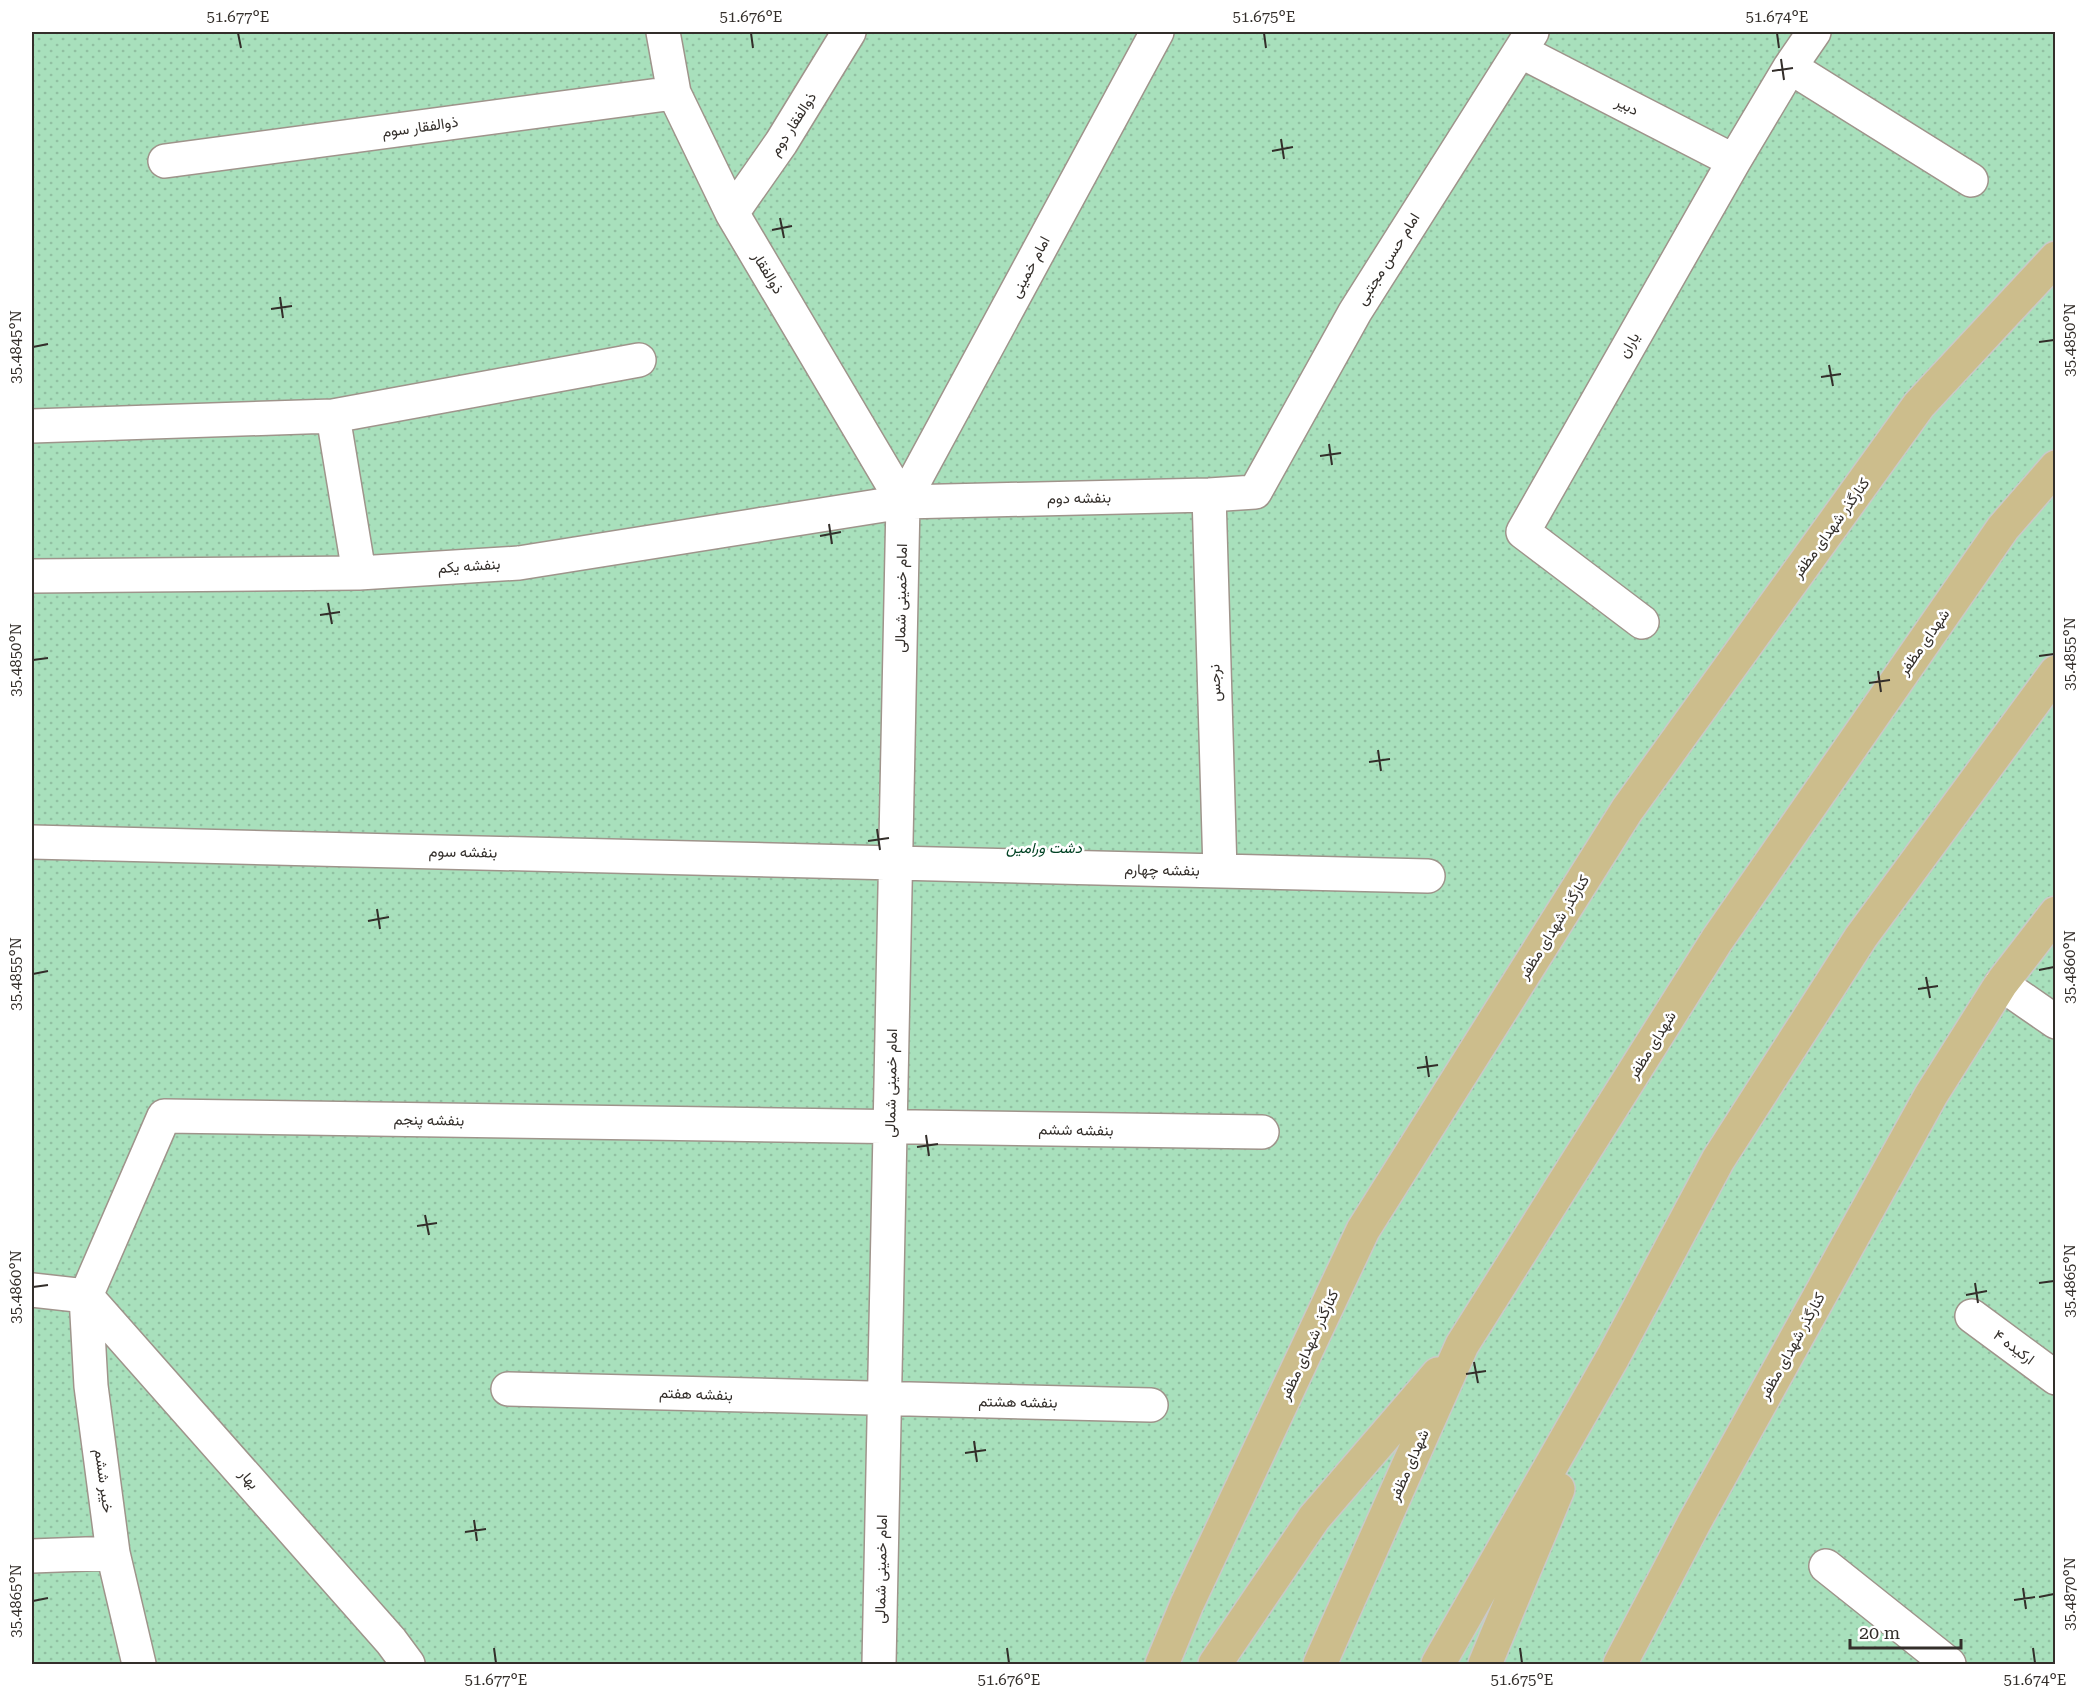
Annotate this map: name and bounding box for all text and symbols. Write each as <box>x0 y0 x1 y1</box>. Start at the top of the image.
text: 51.677°E <box>207 8 269 26</box>
text: 51.676°E <box>720 8 782 26</box>
text: 51.675°E <box>1233 8 1295 26</box>
text: 51.674°E <box>1746 8 1808 26</box>
street label: ذوالفقار دوم <box>766 89 821 160</box>
street label: دبیر <box>1612 92 1641 119</box>
street label: ذوالفقار سوم <box>381 113 459 142</box>
street label: امام حسن مجتبی <box>1352 210 1424 309</box>
street label: امام خمینی <box>1006 233 1055 301</box>
street label: ذوالفقار <box>748 248 787 297</box>
text: 35.4850°N <box>2061 303 2079 377</box>
text: 35.4845°N <box>7 310 25 384</box>
street label: یاران <box>1615 329 1643 361</box>
street label: کنارگذر شهدای مظفر <box>1788 474 1874 583</box>
street label: بنفشه دوم <box>1047 488 1111 509</box>
street label: امام خمینی شمالی <box>891 543 912 653</box>
street label: بنفشه یکم <box>437 555 501 578</box>
street label: شهدای مظفر <box>1894 605 1954 680</box>
text: 35.4855°N <box>2061 617 2079 691</box>
text: 35.4850°N <box>7 623 25 697</box>
street label: نرجس <box>1205 664 1226 702</box>
park label: دشت ورامین <box>1006 839 1083 857</box>
street label: بنفشه سوم <box>429 842 497 863</box>
street label: بنفشه چهارم <box>1124 860 1200 881</box>
street label: کنارگذر شهدای مظفر <box>1514 871 1594 984</box>
text: 35.4860°N <box>2061 930 2079 1004</box>
text: 35.4855°N <box>7 937 25 1011</box>
street label: شهدای مظفر <box>1624 1008 1681 1084</box>
street label: امام خمینی شمالی <box>881 1028 902 1138</box>
street label: بنفشه پنجم <box>394 1110 464 1131</box>
street label: بنفشه ششم <box>1038 1120 1114 1141</box>
text: 35.4865°N <box>2061 1244 2079 1318</box>
text: 35.4860°N <box>7 1250 25 1324</box>
street label: کنارگذر شهدای مظفر <box>1275 1287 1343 1404</box>
street label: کنارگذر شهدای مظفر <box>1755 1289 1830 1404</box>
street label: ارکیده ۴ <box>1990 1326 2038 1368</box>
street label: بنفشه هفتم <box>659 1384 733 1405</box>
street label: بنفشه هشتم <box>978 1392 1058 1413</box>
street label: شهدای مظفر <box>1385 1426 1434 1505</box>
street label: خیبر ششم <box>90 1448 117 1514</box>
street label: بهار <box>235 1464 263 1493</box>
street label: امام خمینی شمالی <box>871 1514 892 1624</box>
text: 35.4870°N <box>2061 1557 2079 1631</box>
text: 35.4865°N <box>7 1564 25 1638</box>
scale bar <box>1850 1612 1961 1650</box>
text: 20 m <box>1859 1622 1900 1643</box>
text: 51.677°E <box>465 1671 527 1689</box>
text: 51.676°E <box>978 1671 1040 1689</box>
text: 51.675°E <box>1491 1671 1553 1689</box>
text: 51.674°E <box>2004 1671 2066 1689</box>

